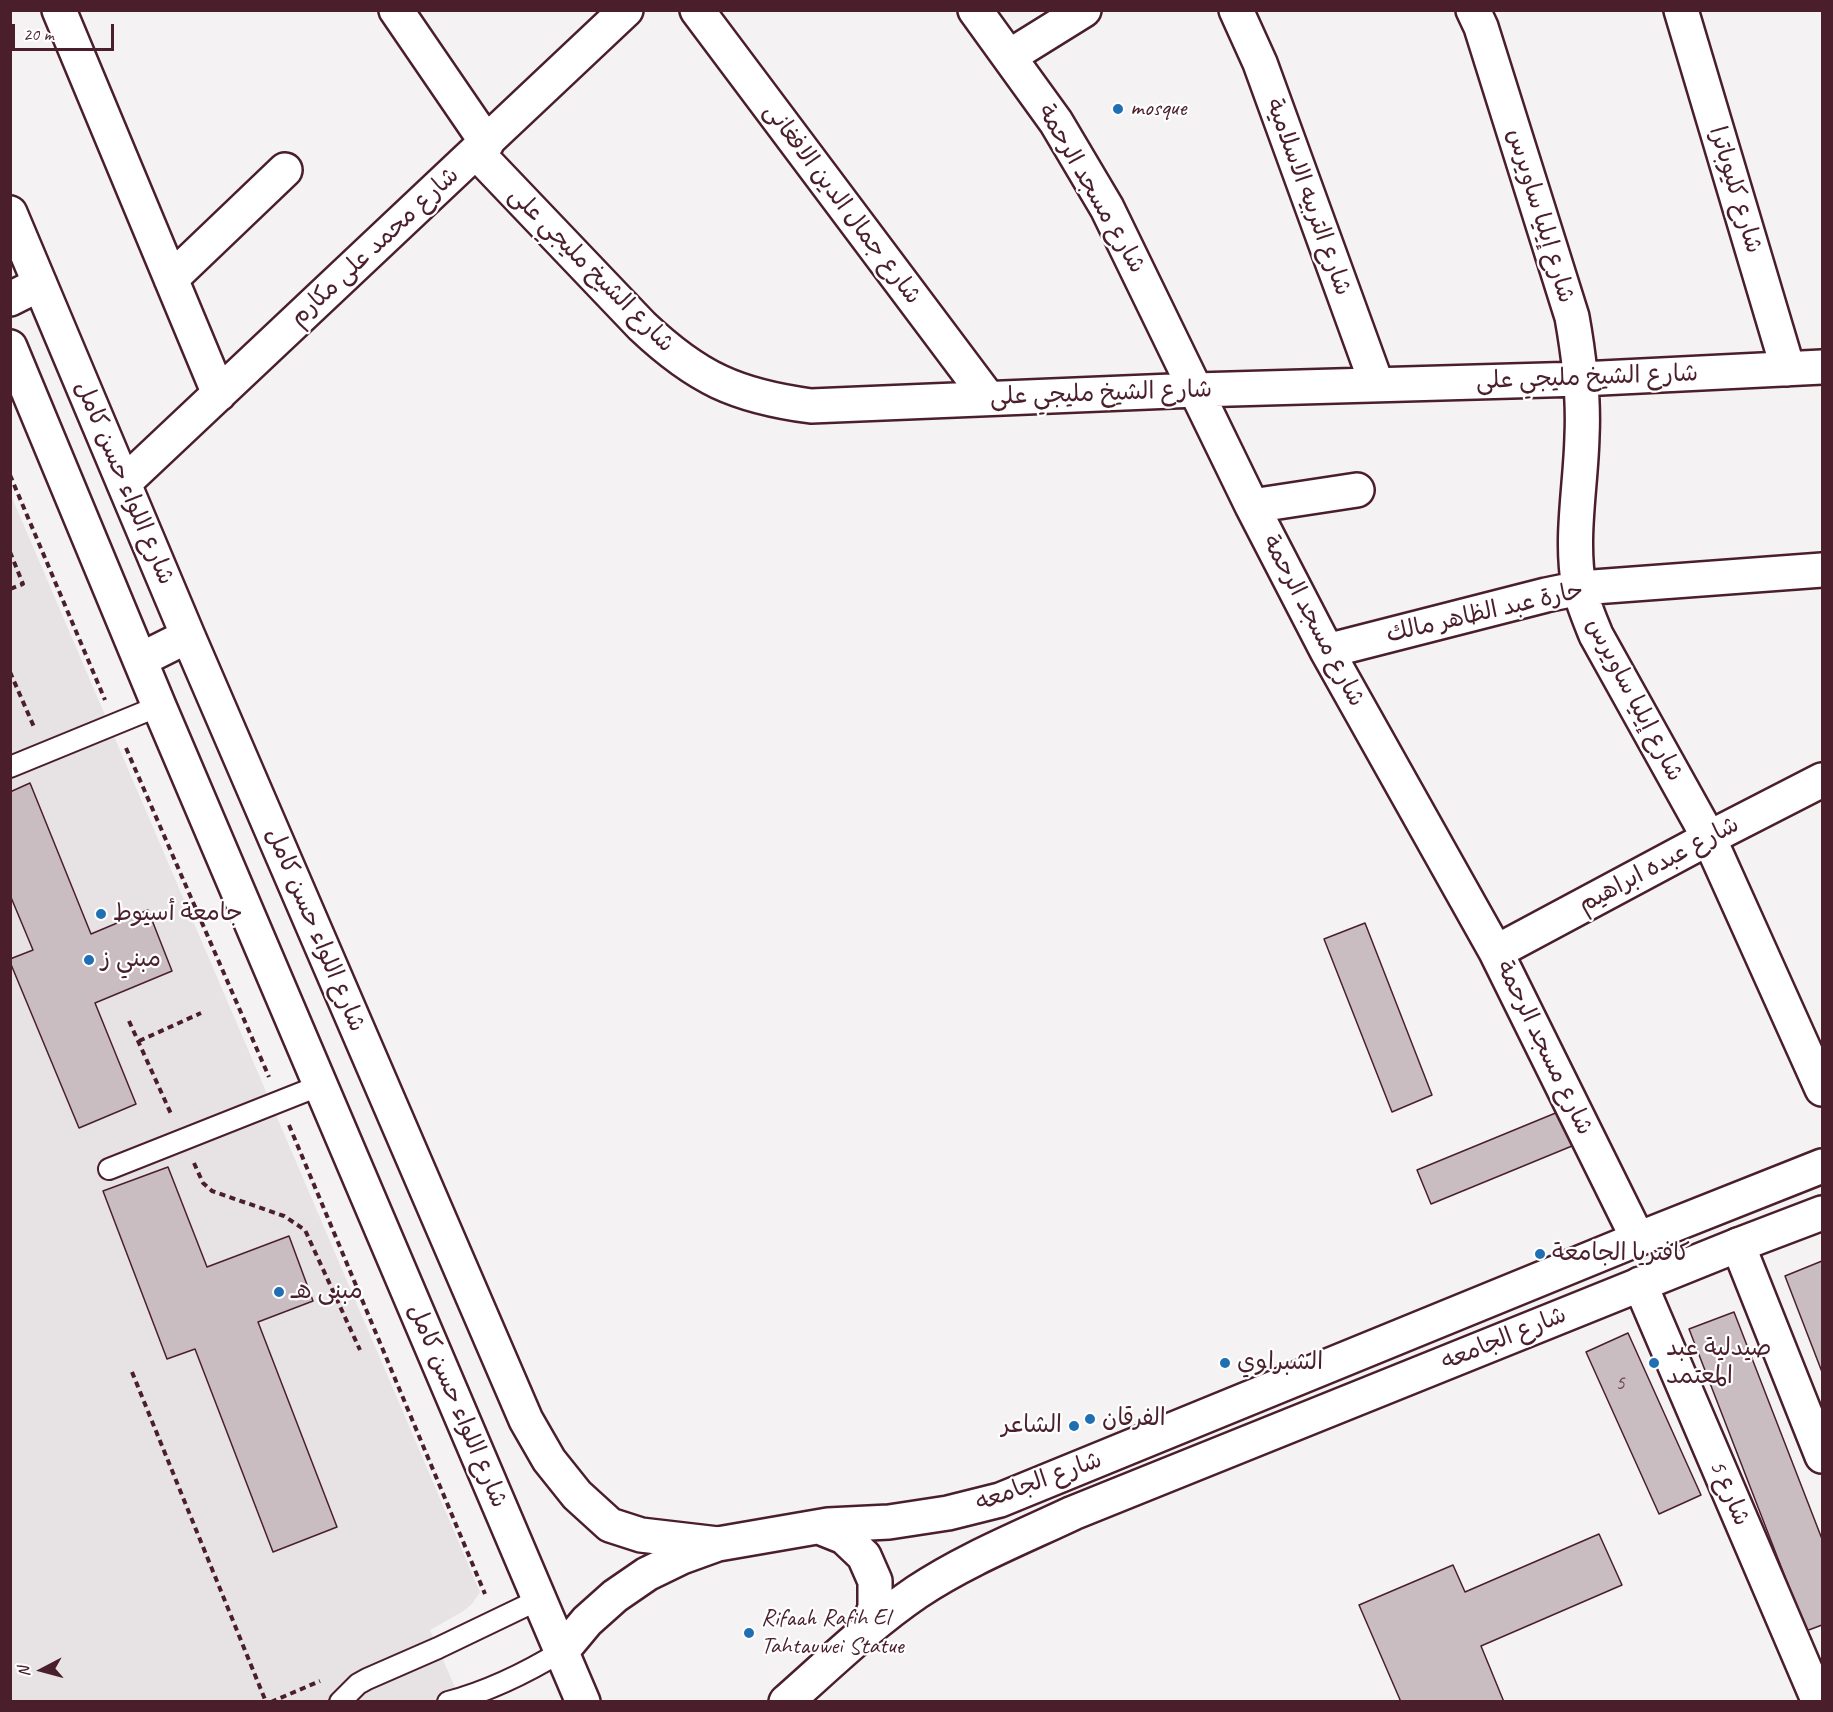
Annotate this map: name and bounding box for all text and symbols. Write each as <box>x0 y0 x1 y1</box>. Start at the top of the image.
scale bar <box>15 12 117 50</box>
text: 20 m <box>23 23 54 45</box>
place label: mosque <box>1130 95 1186 123</box>
street label: شارع التربيه الاسلامية <box>1259 95 1357 299</box>
street label: شارع جمال الدين الافغانى <box>757 98 927 310</box>
street label: شارع مسجد الرحمة <box>1031 99 1151 279</box>
marker: mosque <box>1111 102 1125 116</box>
street label: شارع كليوباترا <box>1702 123 1768 257</box>
street label: شارع إيليا ساويرس <box>1500 125 1580 307</box>
street label: شارع محمد على مكارم <box>285 161 465 333</box>
street label: شارع الشيخ مليجي على <box>502 181 680 359</box>
street label: شارع الشيخ مليجي على <box>1475 360 1699 396</box>
street label: شارع الشيخ مليجي على <box>989 376 1213 412</box>
street label: شارع اللواء حسن كامل <box>68 377 180 589</box>
street label: شارع مسجد الرحمة <box>1256 530 1370 712</box>
street label: حارة عبد الظاهر مالك <box>1384 576 1586 650</box>
street label: شارع إيليا ساويرس <box>1579 614 1689 786</box>
street label: شارع عبده ابراهيم <box>1574 811 1744 919</box>
street label: شارع اللواء حسن كامل <box>259 824 371 1036</box>
place label: جامعة أسيوط <box>113 900 243 928</box>
marker: جامعة أسيوط <box>94 907 108 921</box>
place label: مبني ز <box>101 946 161 974</box>
marker: مبني ز <box>82 953 96 967</box>
street label: شارع مسجد الرحمة <box>1489 956 1599 1140</box>
place label: كافتريا الجامعة <box>1552 1240 1690 1268</box>
marker: كافتريا الجامعة <box>1533 1247 1547 1261</box>
place label: مبنى هـ <box>291 1278 363 1306</box>
marker: مبنى هـ <box>272 1285 286 1299</box>
street label: شارع اللواء حسن كامل <box>401 1300 513 1512</box>
street label: شارع الجامعه <box>1437 1301 1571 1377</box>
place label: صيدلية عبد المعتمد <box>1666 1335 1772 1391</box>
place label: الشبراوي <box>1237 1349 1323 1377</box>
marker: الشبراوي <box>1218 1356 1232 1370</box>
marker: صيدلية عبد المعتمد <box>1647 1356 1661 1370</box>
house number: 5 <box>1615 1370 1625 1396</box>
place label: الفرقان <box>1102 1405 1166 1433</box>
place label: الشاعر <box>1001 1412 1062 1440</box>
marker: الفرقان <box>1083 1412 1097 1426</box>
marker: الشاعر <box>1067 1419 1081 1433</box>
street label: شارع الجامعه <box>972 1446 1106 1518</box>
street label: شارع 5 <box>1702 1456 1756 1530</box>
place label: Rifaah Rafih El Tahtauwei Statue <box>761 1605 904 1661</box>
marker: Rifaah Rafih El Tahtauwei Statue <box>742 1626 756 1640</box>
north arrow <box>12 1640 72 1700</box>
text: N <box>14 1666 35 1678</box>

